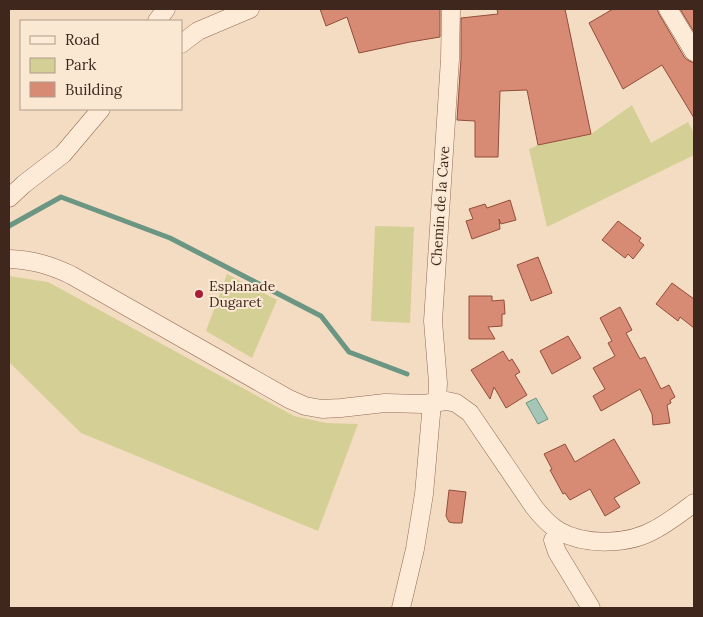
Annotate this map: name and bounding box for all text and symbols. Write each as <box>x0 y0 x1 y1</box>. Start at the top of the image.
legend <box>20 20 182 110</box>
text: Road <box>65 30 100 49</box>
text: Park <box>65 55 96 74</box>
text: Building <box>65 80 123 99</box>
street label: Chemin de la Cave <box>427 145 453 267</box>
place label: Esplanade Dugaret <box>209 277 276 311</box>
marker: Esplanade Dugaret <box>193 288 205 300</box>

